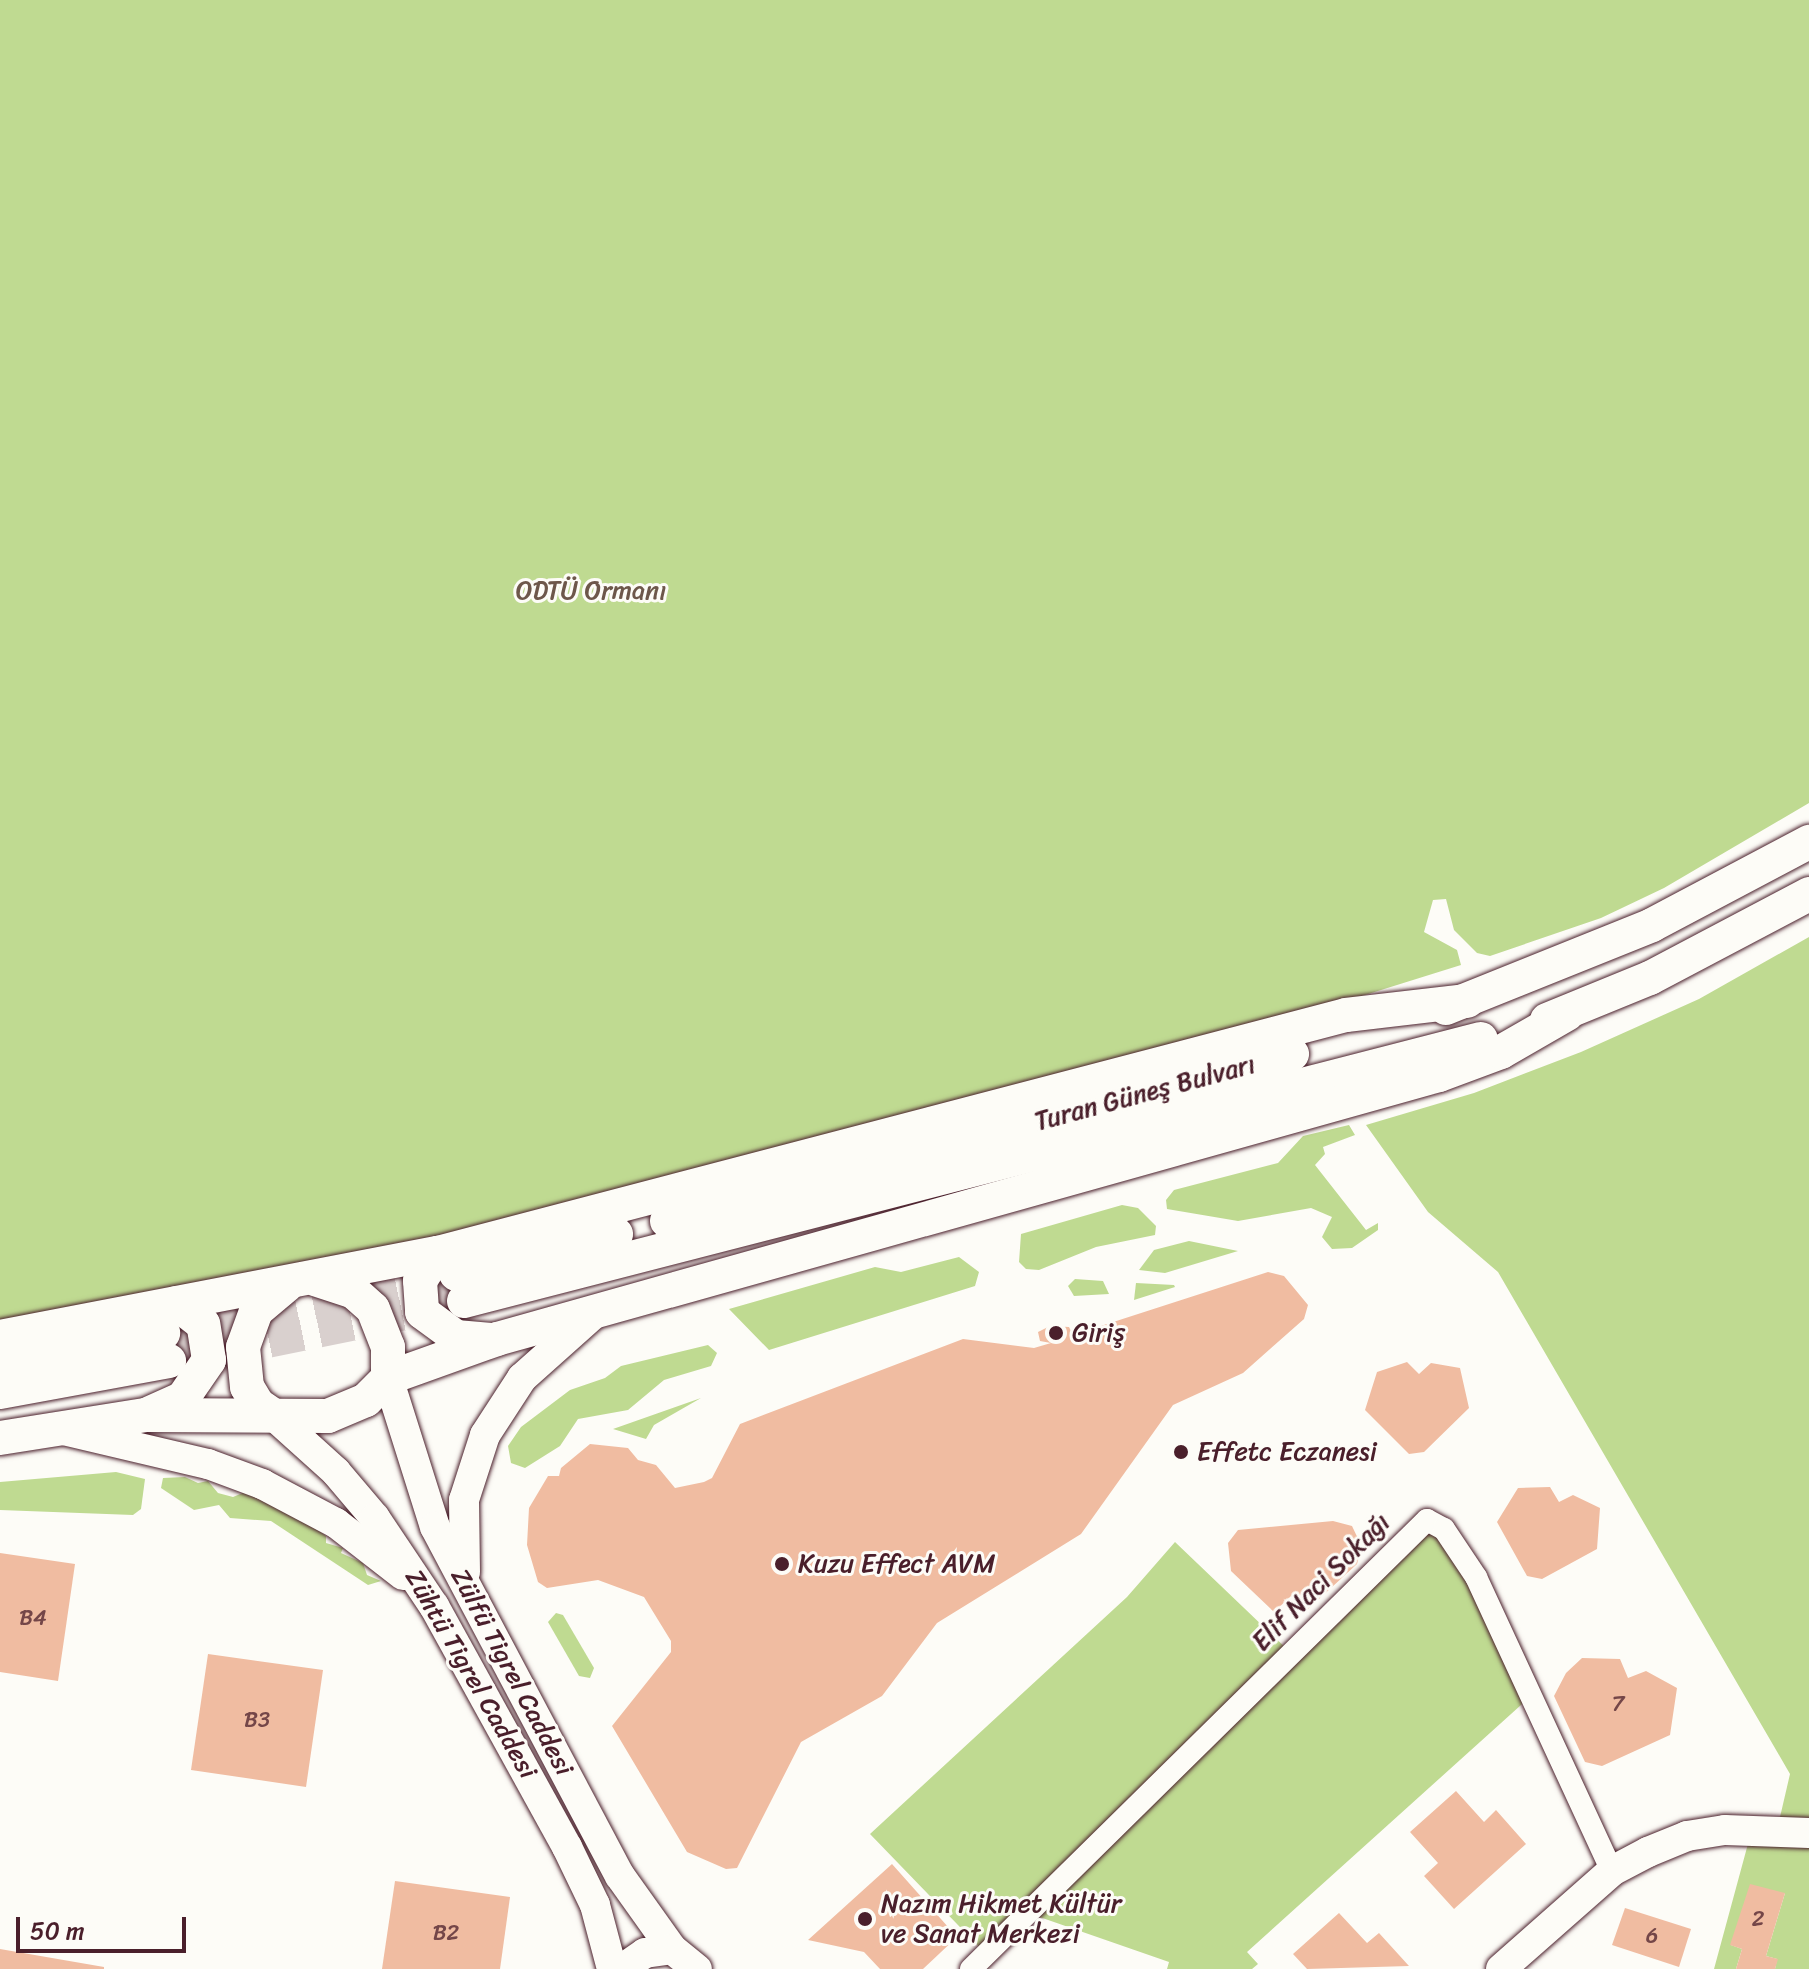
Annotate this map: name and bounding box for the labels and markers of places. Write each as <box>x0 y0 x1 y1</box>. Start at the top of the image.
place label: Giriş <box>1072 1317 1125 1349</box>
marker: Giriş <box>1047 1324 1065 1342</box>
place label: Effetc Eczanesi <box>1197 1436 1378 1468</box>
marker: Effetc Eczanesi <box>1172 1443 1190 1461</box>
place label: Kuzu Effect AVM <box>798 1548 997 1580</box>
marker: Kuzu Effect AVM <box>773 1555 791 1573</box>
place label: Nazım Hikmet Kültür ve Sanat Merkezi <box>881 1888 1121 1950</box>
marker: Nazım Hikmet Kültür ve Sanat Merkezi <box>856 1910 874 1928</box>

